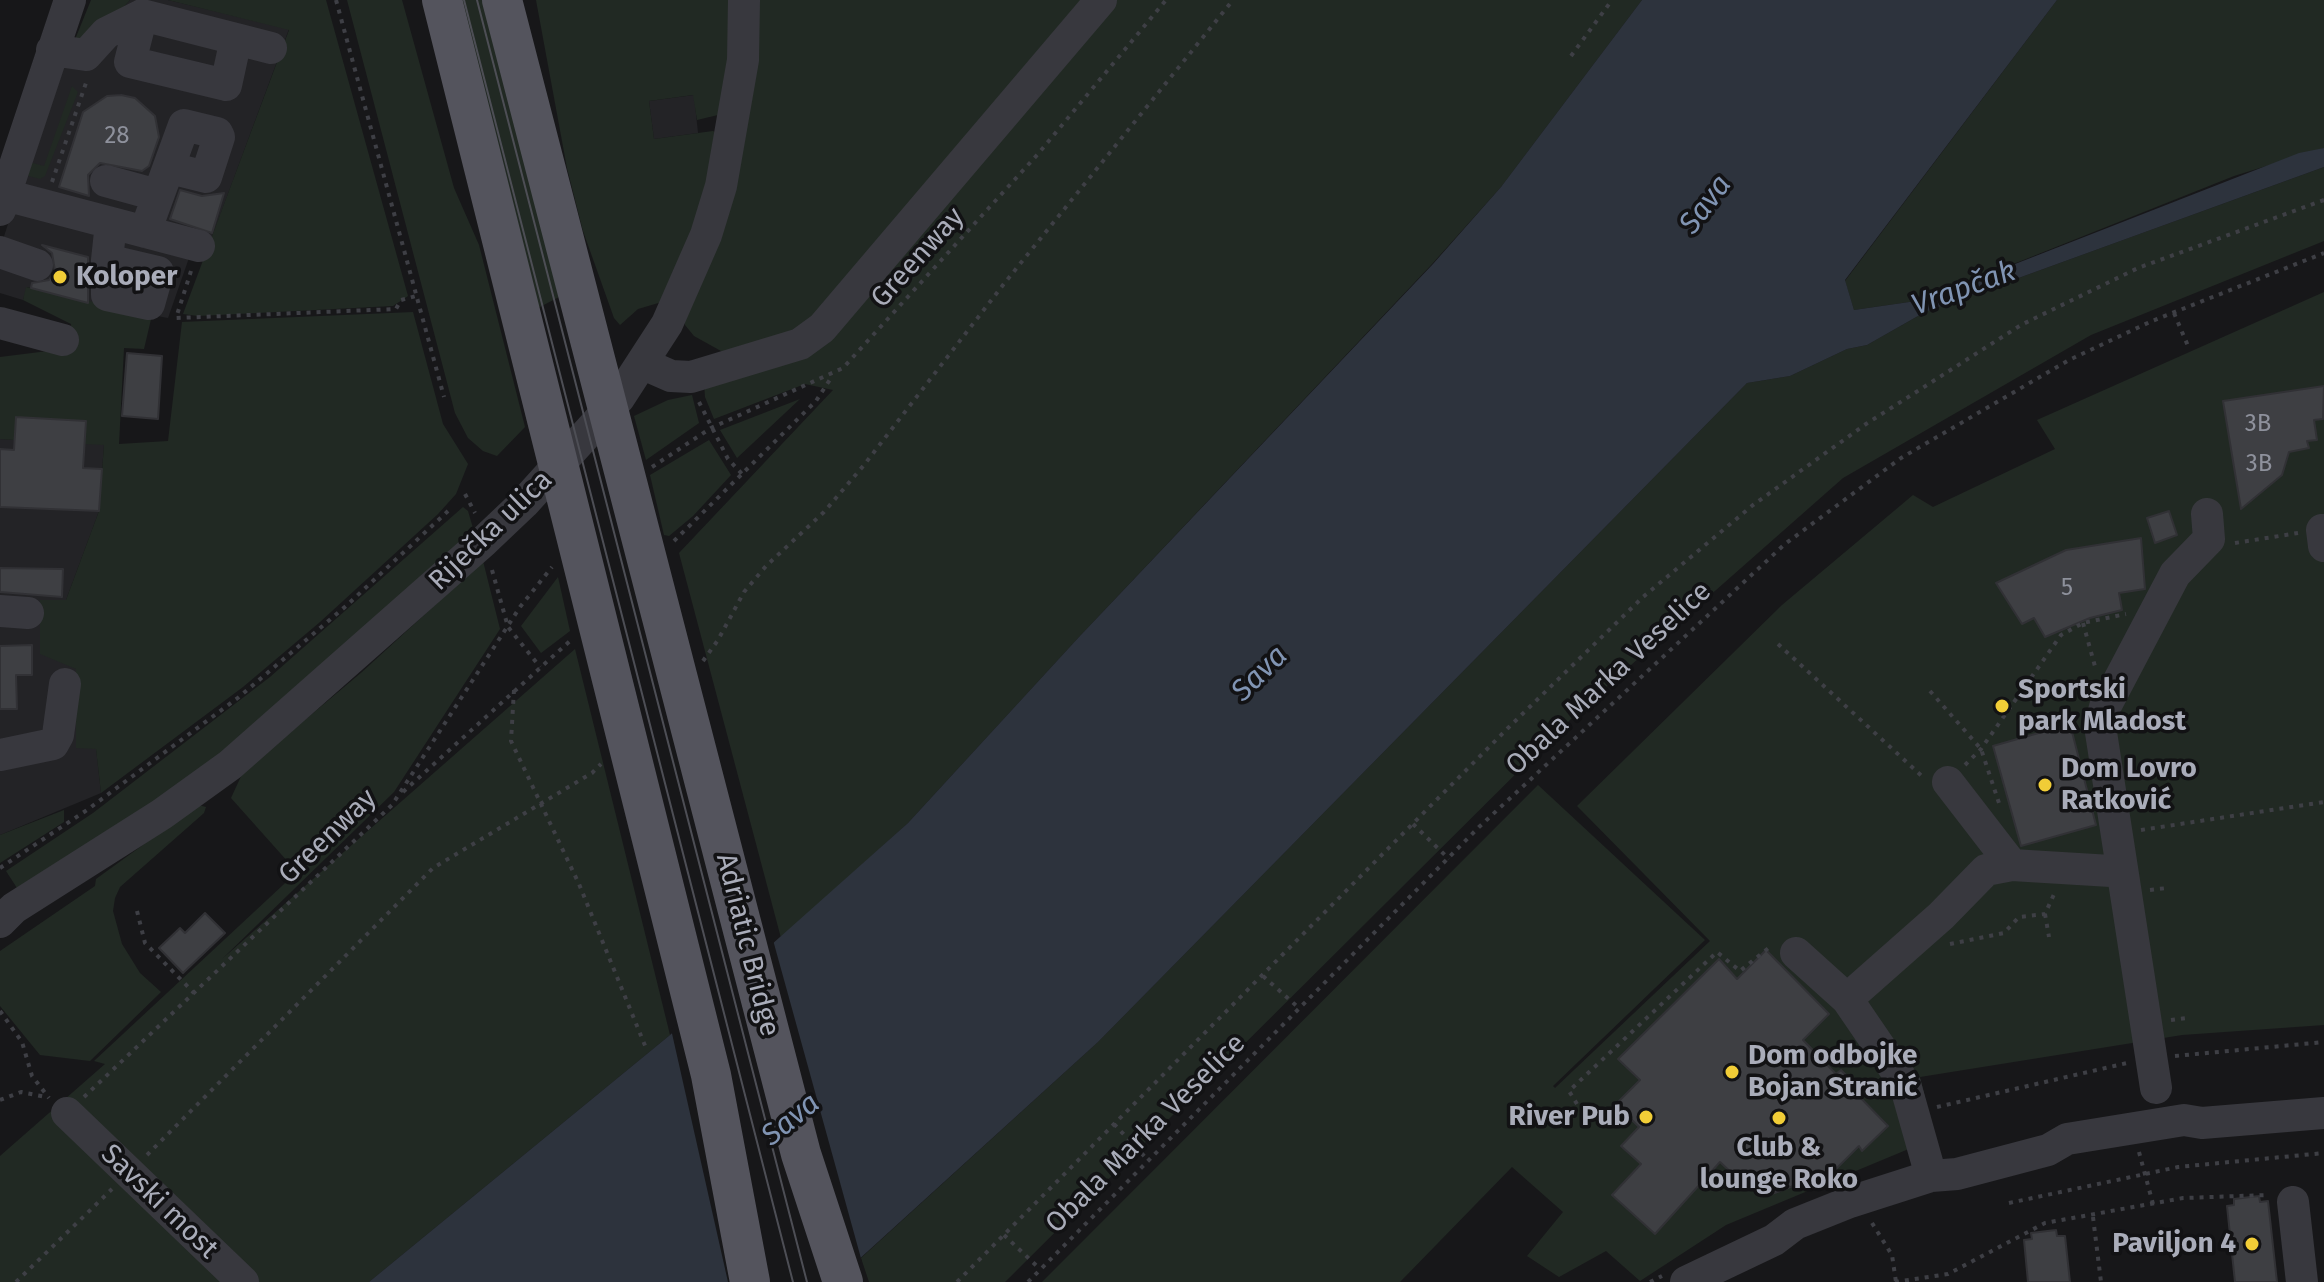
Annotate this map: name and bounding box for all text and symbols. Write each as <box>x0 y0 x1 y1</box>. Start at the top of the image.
house number: 28 <box>104 122 130 150</box>
water label: Sava <box>1672 168 1740 242</box>
street label: Greenway <box>864 201 972 315</box>
water label: Vrapčak <box>1907 254 2021 324</box>
place label: Koloper <box>76 260 177 294</box>
marker: Koloper <box>51 268 69 286</box>
house number: 3B <box>2245 410 2271 438</box>
house number: 3B <box>2246 450 2272 478</box>
street label: Riječka ulica <box>422 464 560 598</box>
house number: 5 <box>2061 574 2073 602</box>
street label: Obala Marka Veselice <box>1499 575 1719 783</box>
water label: Sava <box>1224 638 1296 710</box>
place label: Sportski park Mladost <box>2018 673 2186 739</box>
marker: Sportski park Mladost <box>1993 697 2011 715</box>
place label: Dom Lovro Ratković <box>2061 752 2197 818</box>
marker: Dom Lovro Ratković <box>2036 776 2054 794</box>
street label: Greenway <box>272 782 384 892</box>
street label: Adriatic Bridge <box>708 850 786 1040</box>
street label: Obala Marka Veselice <box>1039 1027 1253 1241</box>
place label: Dom odbojke Bojan Stranić <box>1748 1039 1918 1105</box>
marker: Dom odbojke Bojan Stranić <box>1723 1063 1741 1081</box>
water label: Sava <box>755 1086 827 1154</box>
place label: River Pub <box>1509 1100 1630 1134</box>
marker: River Pub <box>1637 1108 1655 1126</box>
marker: Club & lounge Roko <box>1770 1109 1788 1127</box>
place label: Club & lounge Roko <box>1700 1131 1858 1197</box>
street label: Savski most <box>93 1138 225 1266</box>
place label: Paviljon 4 <box>2112 1227 2236 1261</box>
marker: Paviljon 4 <box>2243 1235 2261 1253</box>

